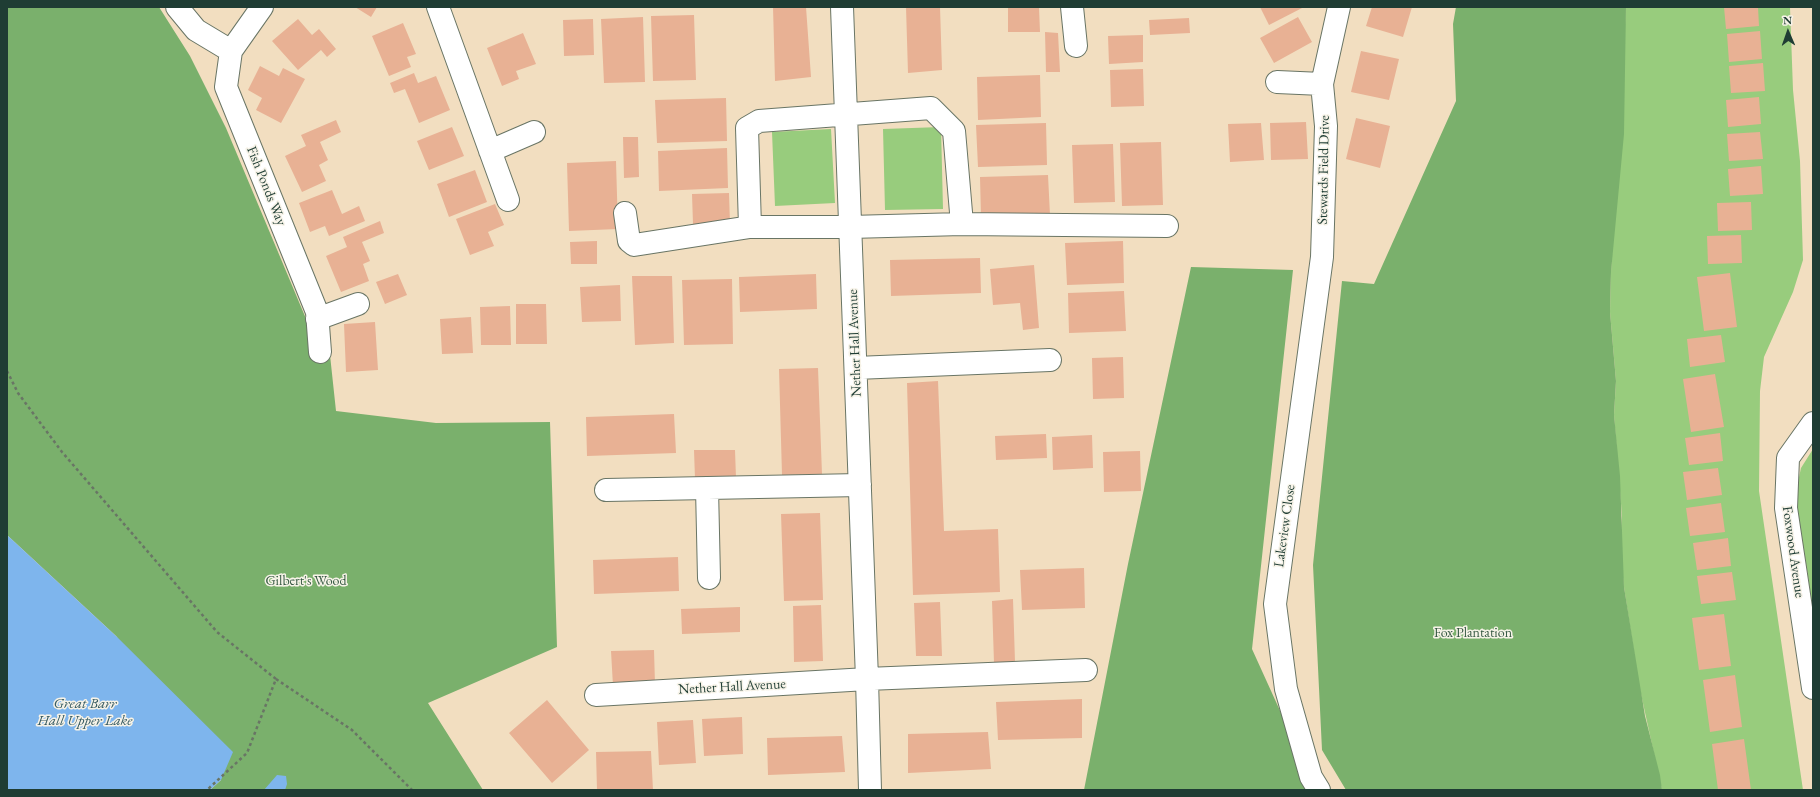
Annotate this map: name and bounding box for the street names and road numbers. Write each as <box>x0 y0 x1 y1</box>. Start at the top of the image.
street label: Stewards Field Drive <box>1315 115 1333 225</box>
street label: Fish Ponds Way <box>242 144 290 228</box>
street label: Nether Hall Avenue <box>845 289 865 397</box>
street label: Lakeview Close <box>1271 484 1299 568</box>
street label: Foxwood Avenue <box>1778 505 1808 599</box>
street label: Nether Hall Avenue <box>678 676 786 698</box>

